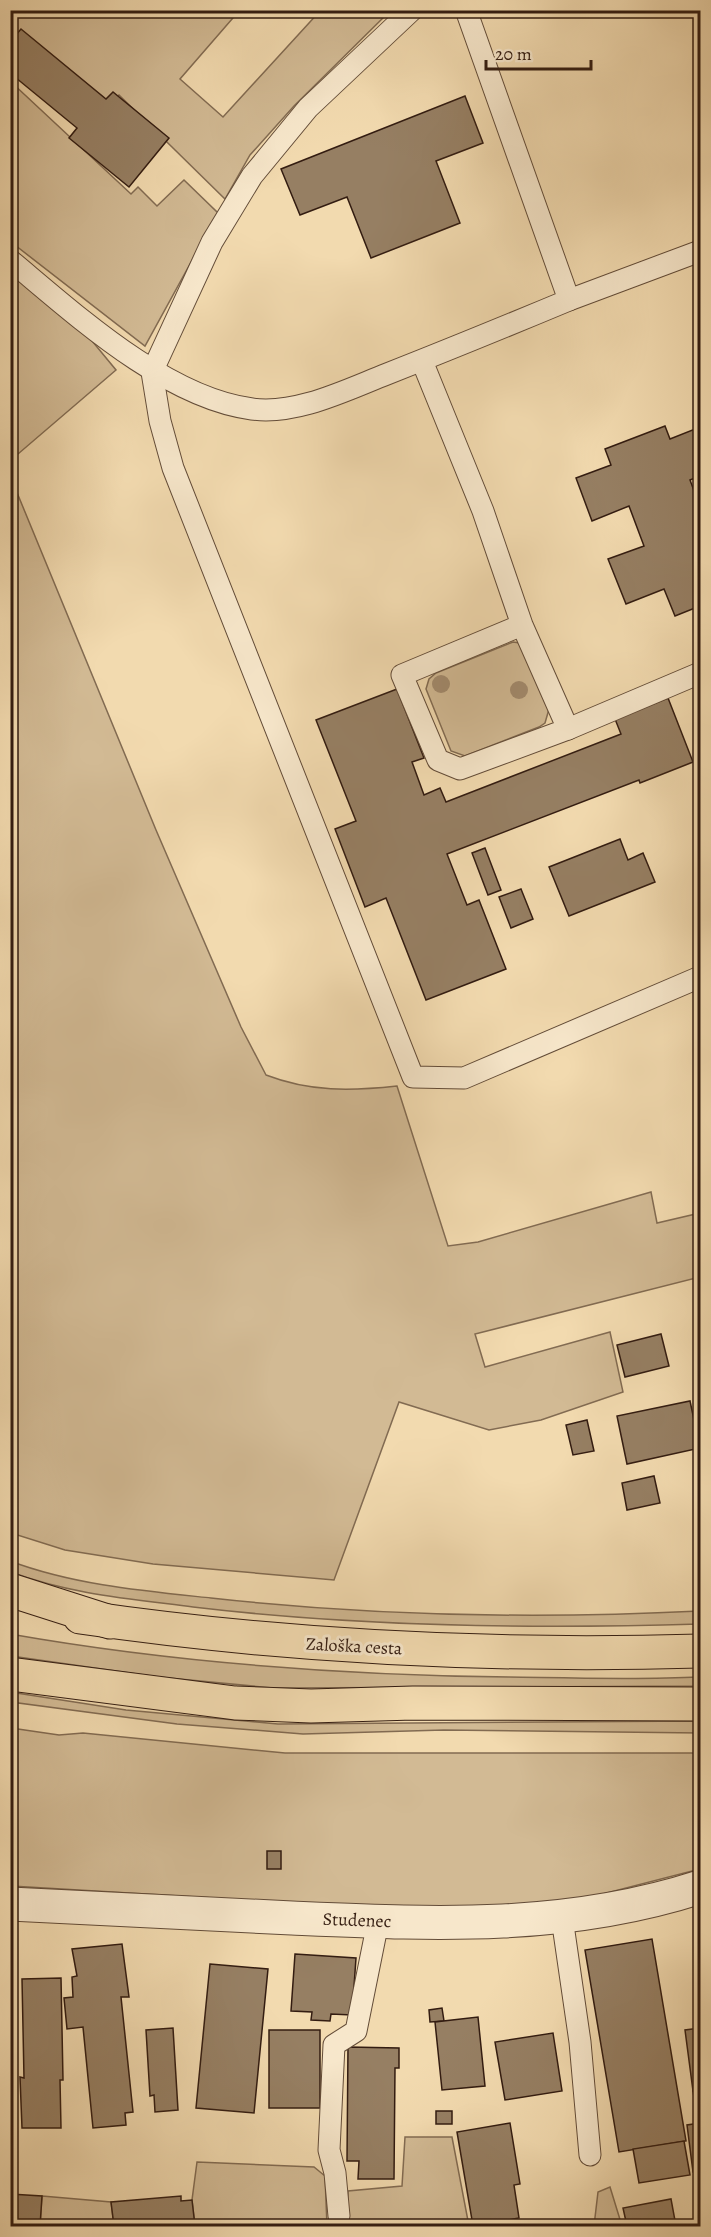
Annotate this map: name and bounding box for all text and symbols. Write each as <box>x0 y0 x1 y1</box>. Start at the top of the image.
scale bar <box>486 33 591 71</box>
text: 20 m <box>495 42 532 66</box>
street label: Zaloška cesta <box>305 1631 404 1661</box>
street label: Studenec <box>322 1907 392 1933</box>

